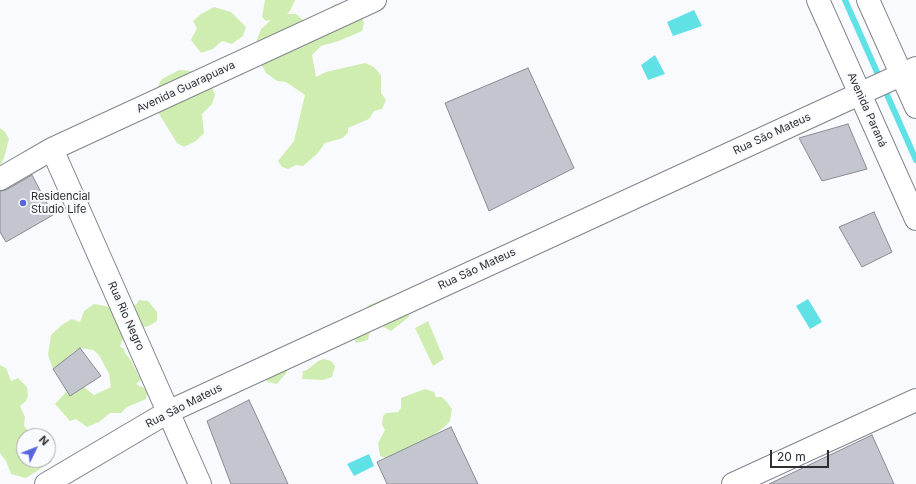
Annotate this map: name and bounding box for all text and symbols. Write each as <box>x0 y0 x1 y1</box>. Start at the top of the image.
street label: Avenida Guarapuava <box>135 58 237 116</box>
street label: Avenida Paraná <box>845 71 889 149</box>
street label: Rua São Mateus <box>731 110 813 158</box>
place label: Residencial Studio Life <box>31 190 90 216</box>
marker: Residencial Studio Life <box>18 198 28 208</box>
street label: Rua São Mateus <box>436 245 518 293</box>
street label: Rua Rio Negro <box>105 279 147 353</box>
street label: Rua São Mateus <box>144 381 224 431</box>
north arrow <box>16 428 56 468</box>
text: N <box>36 433 52 448</box>
scale bar <box>772 442 831 468</box>
text: 20 m <box>777 449 806 464</box>

